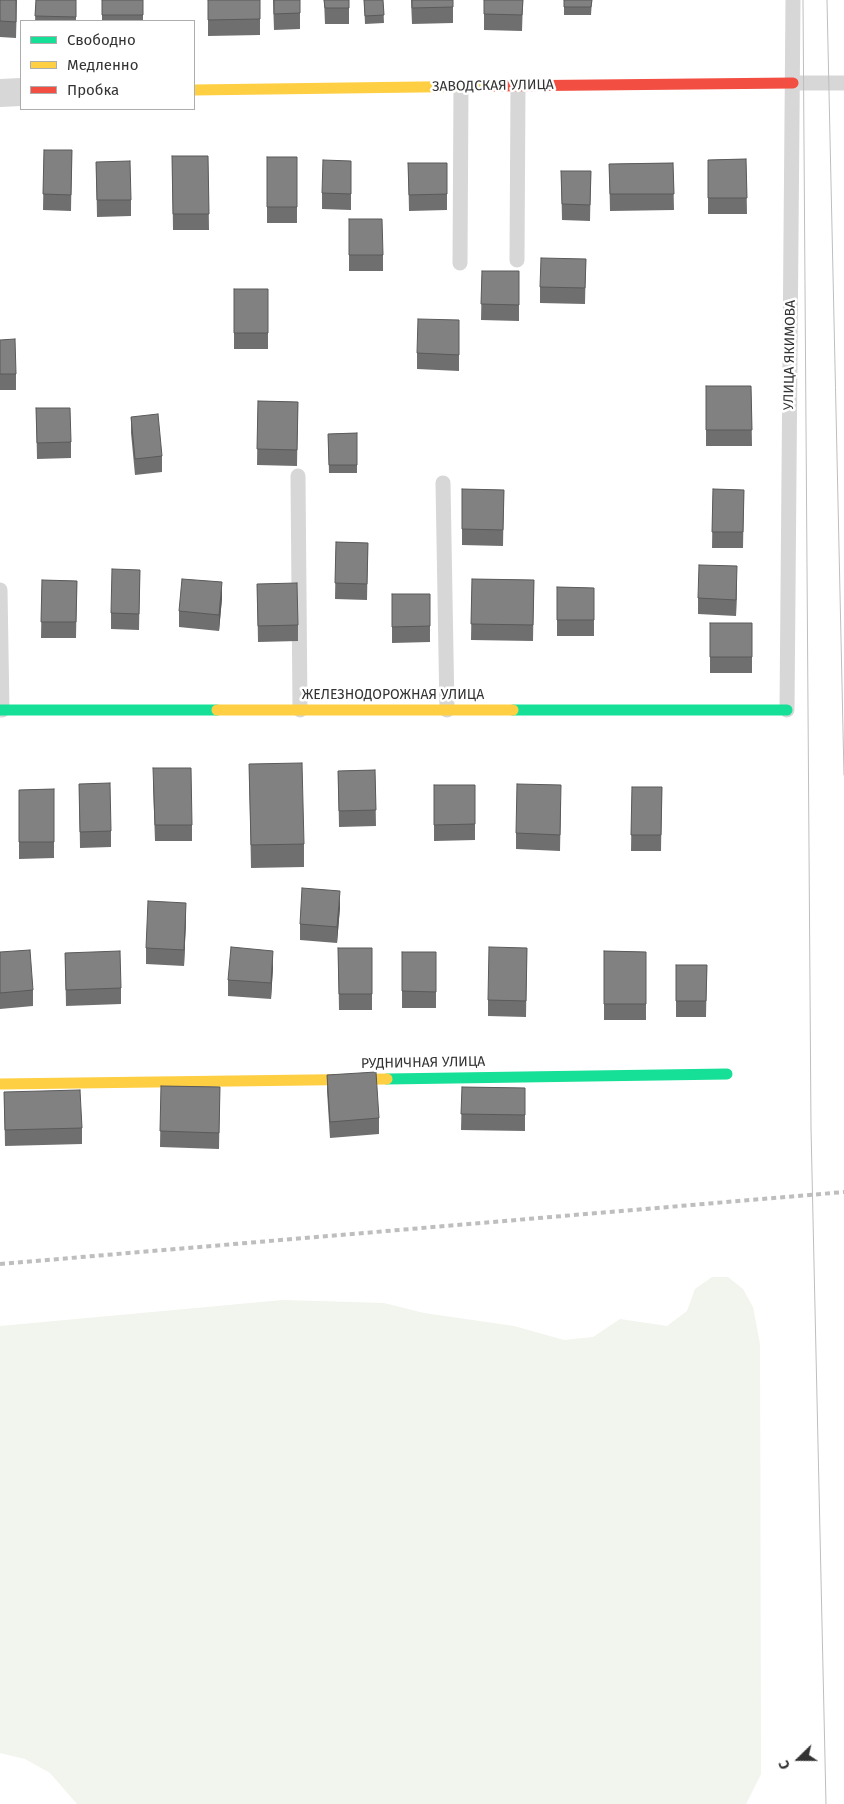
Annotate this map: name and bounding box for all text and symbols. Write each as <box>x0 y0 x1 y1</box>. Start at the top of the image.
legend <box>20 20 195 110</box>
text: Свободно <box>67 31 136 49</box>
text: Медленно <box>67 56 139 74</box>
street label: ЗАВОДСКАЯ УЛИЦА <box>432 77 554 95</box>
text: Пробка <box>67 81 119 99</box>
street label: УЛИЦА ЯКИМОВА <box>781 300 799 410</box>
street label: ЖЕЛЕЗНОДОРОЖНАЯ УЛИЦА <box>302 687 484 703</box>
street label: РУДНИЧНАЯ УЛИЦА <box>361 1054 485 1072</box>
north arrow <box>774 1734 824 1784</box>
text: С <box>775 1758 794 1772</box>

